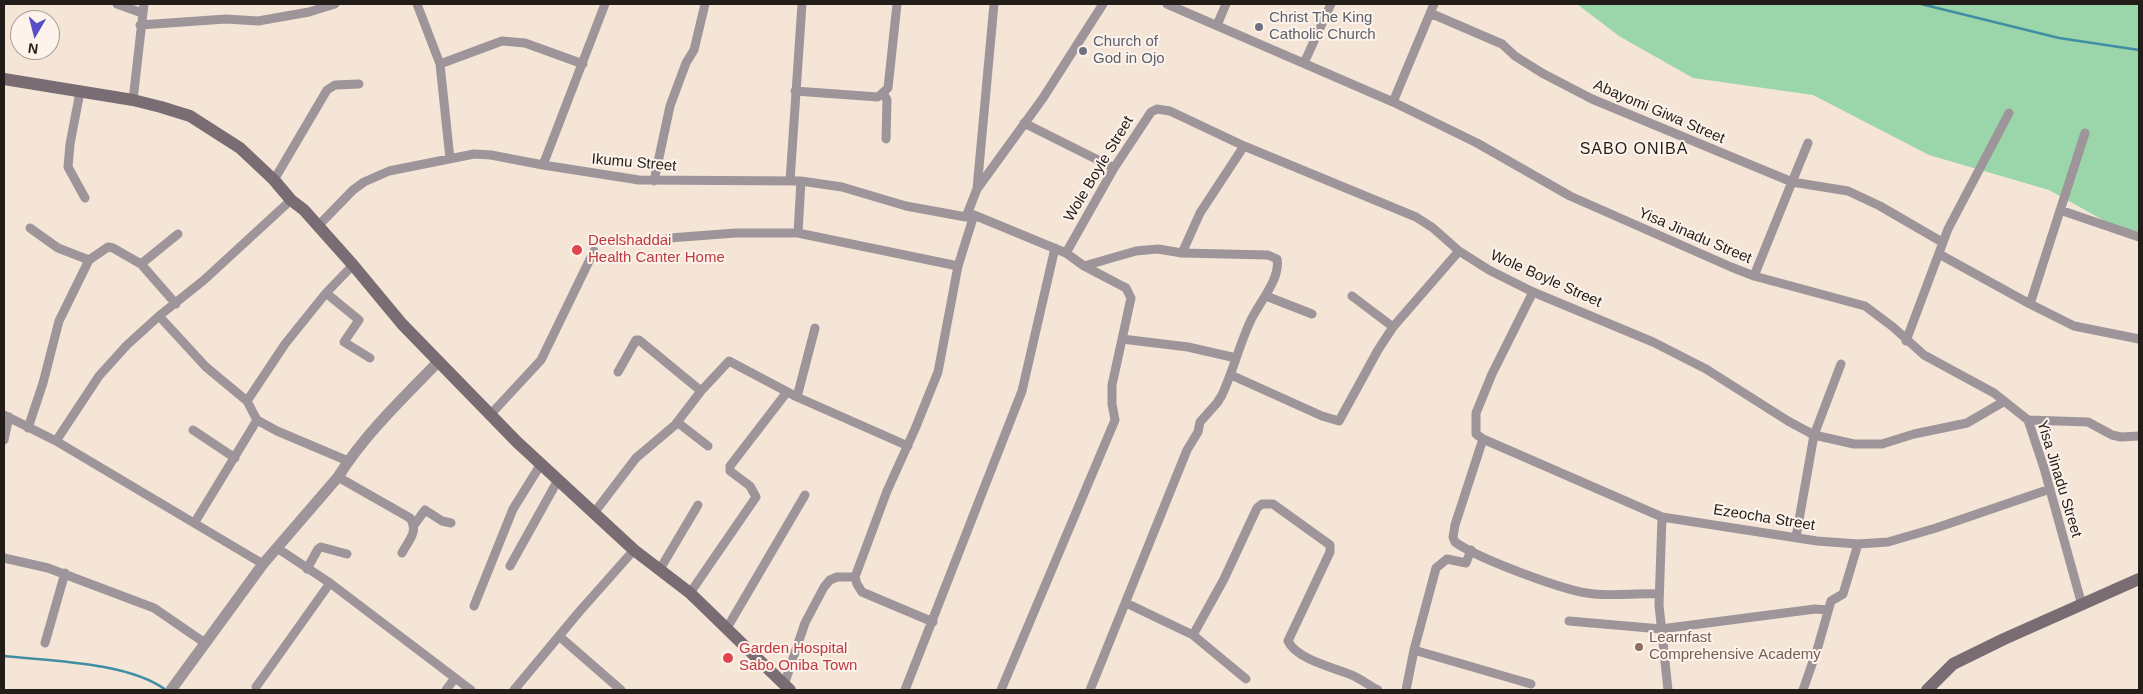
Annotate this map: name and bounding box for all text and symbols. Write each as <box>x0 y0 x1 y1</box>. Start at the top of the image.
place label: Christ The King Catholic Church <box>1269 9 1376 44</box>
north arrow <box>10 10 60 60</box>
marker: Christ The King Catholic Church <box>1253 21 1265 33</box>
place label: Church of God in Ojo <box>1093 33 1165 68</box>
text: N <box>27 40 39 57</box>
marker: Church of God in Ojo <box>1077 45 1089 57</box>
street label: Abayomi Giwa Street <box>1591 76 1727 148</box>
street label: Wole Boyle Street <box>1060 113 1138 225</box>
district label: SABO ONIBA <box>1578 140 1690 160</box>
street label: Ikumu Street <box>591 150 677 176</box>
street label: Yisa Jinadu Street <box>1636 204 1754 268</box>
place label: Deelshaddai Health Canter Home <box>588 232 725 267</box>
marker: Deelshaddai Health Canter Home <box>570 243 584 257</box>
street label: Wole Boyle Street <box>1488 246 1604 312</box>
street label: Yisa Jinadu Street <box>2033 418 2085 540</box>
street label: Ezeocha Street <box>1712 501 1816 535</box>
place label: Learnfast Comprehensive Academy <box>1649 629 1821 664</box>
place label: Garden Hospital Sabo Oniba Town <box>739 640 857 675</box>
marker: Learnfast Comprehensive Academy <box>1633 641 1645 653</box>
marker: Garden Hospital Sabo Oniba Town <box>721 651 735 665</box>

